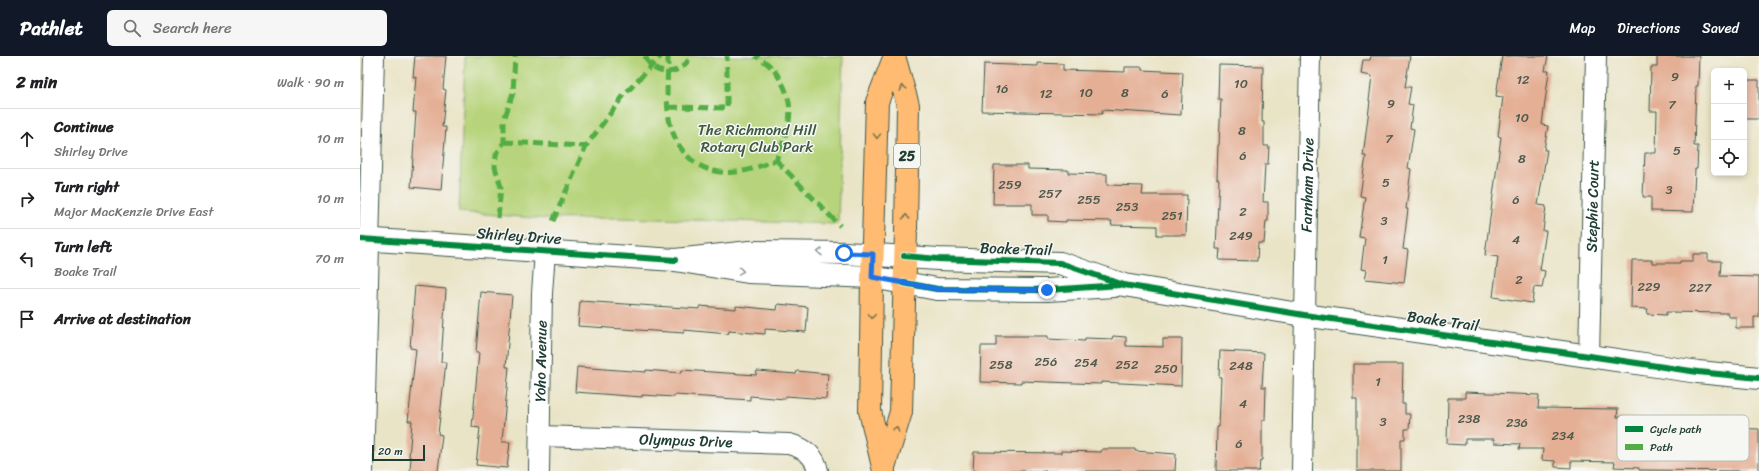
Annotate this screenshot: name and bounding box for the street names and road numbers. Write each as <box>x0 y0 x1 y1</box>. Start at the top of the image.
street label: Farnham Drive <box>1294 137 1321 233</box>
road number: 25 <box>894 144 920 168</box>
street label: Stephie Court <box>1578 159 1607 253</box>
street label: Shirley Drive <box>476 220 563 252</box>
street label: Boake Trail <box>979 235 1053 263</box>
street label: Boake Trail <box>1405 303 1481 339</box>
street label: Yoho Avenue <box>527 320 555 402</box>
street label: Olympus Drive <box>639 426 733 455</box>

